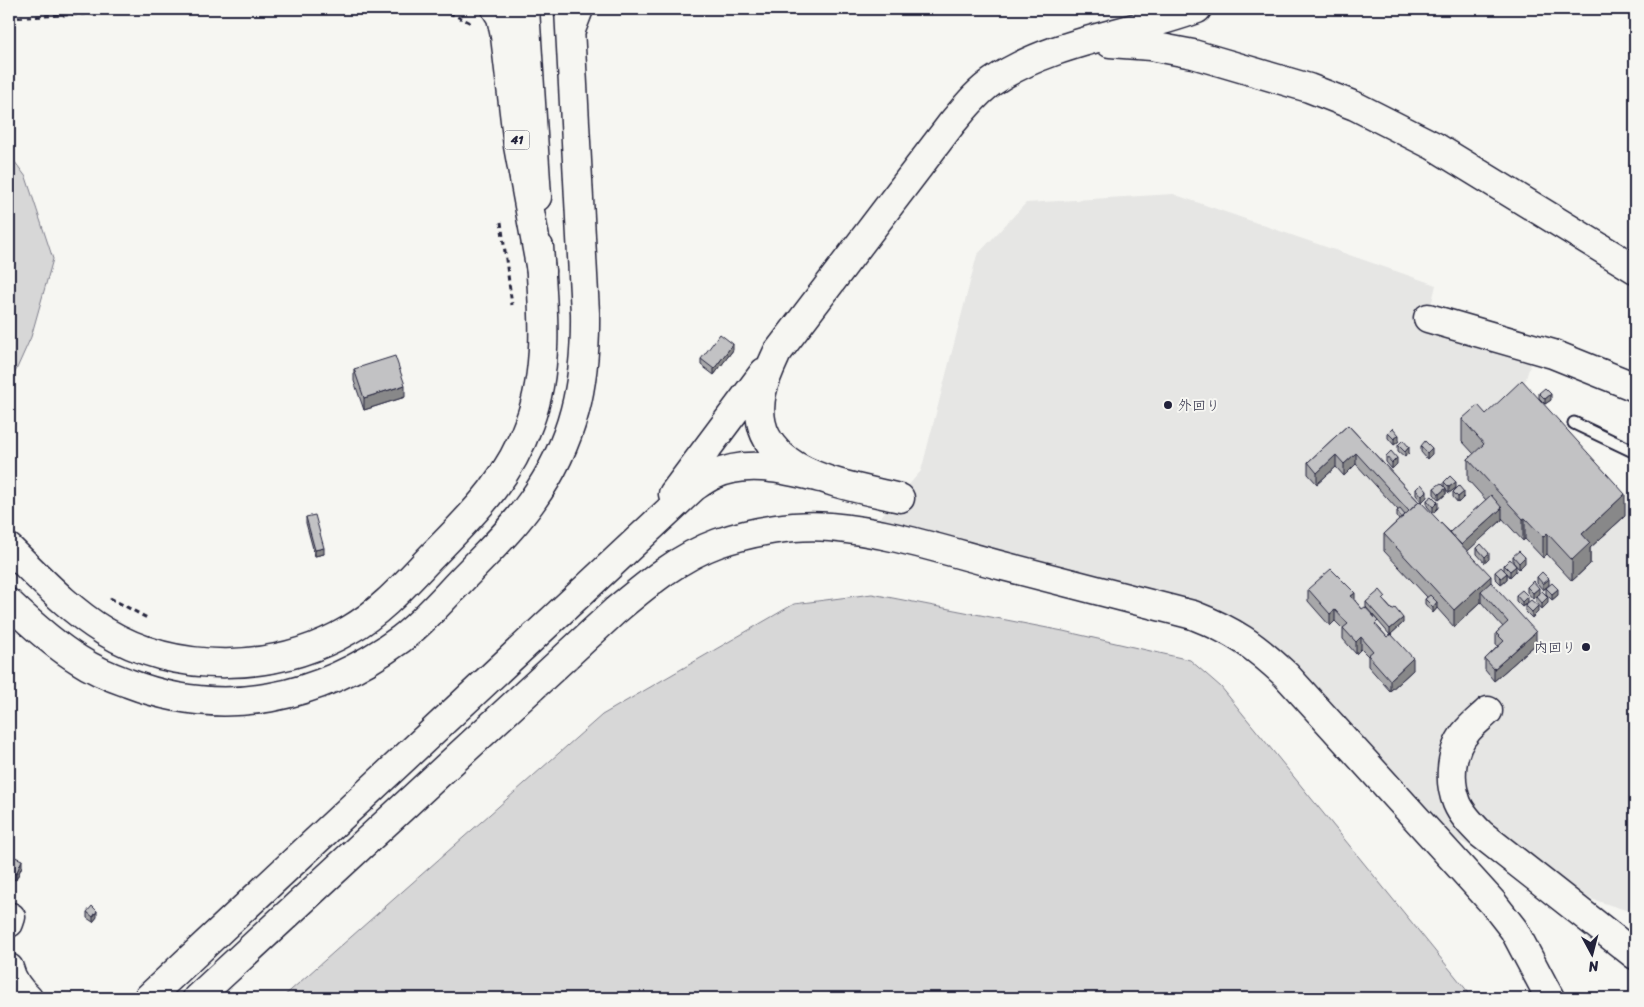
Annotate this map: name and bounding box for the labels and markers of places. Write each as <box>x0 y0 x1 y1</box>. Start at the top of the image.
place label: 外回り <box>1178 393 1220 418</box>
marker: 外回り <box>1162 399 1174 411</box>
place label: 内回り <box>1534 635 1576 660</box>
marker: 内回り <box>1580 641 1592 653</box>

